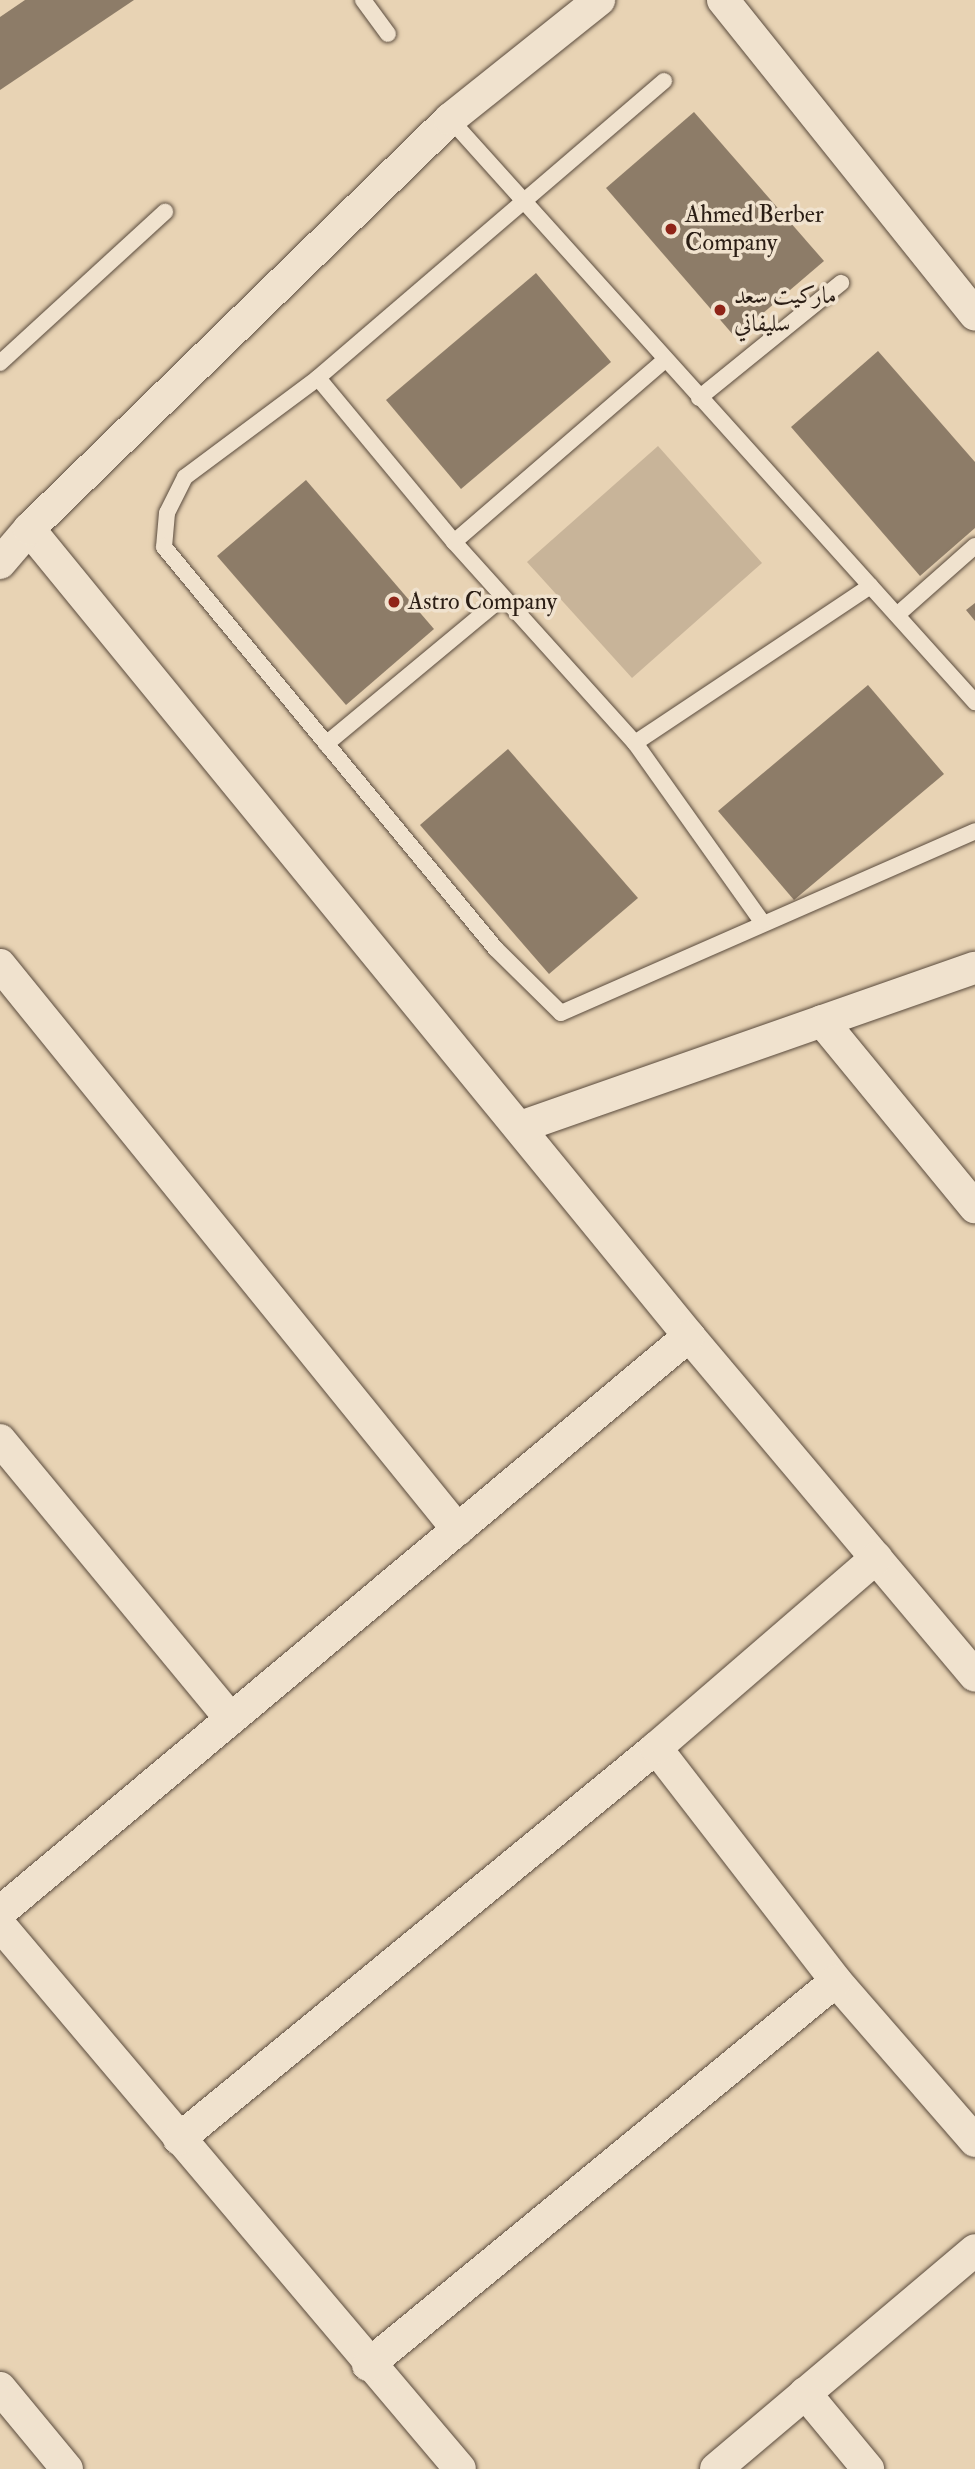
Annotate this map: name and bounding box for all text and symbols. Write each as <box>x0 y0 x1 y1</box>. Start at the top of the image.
place label: Ahmed Berber Company <box>685 201 824 257</box>
marker: Ahmed Berber Company <box>663 221 679 237</box>
place label: ماركيت سعد سليفاني <box>734 282 837 338</box>
marker: ماركيت سعد سليفاني <box>712 302 728 318</box>
place label: Astro Company <box>408 588 557 616</box>
marker: Astro Company <box>386 594 402 610</box>

